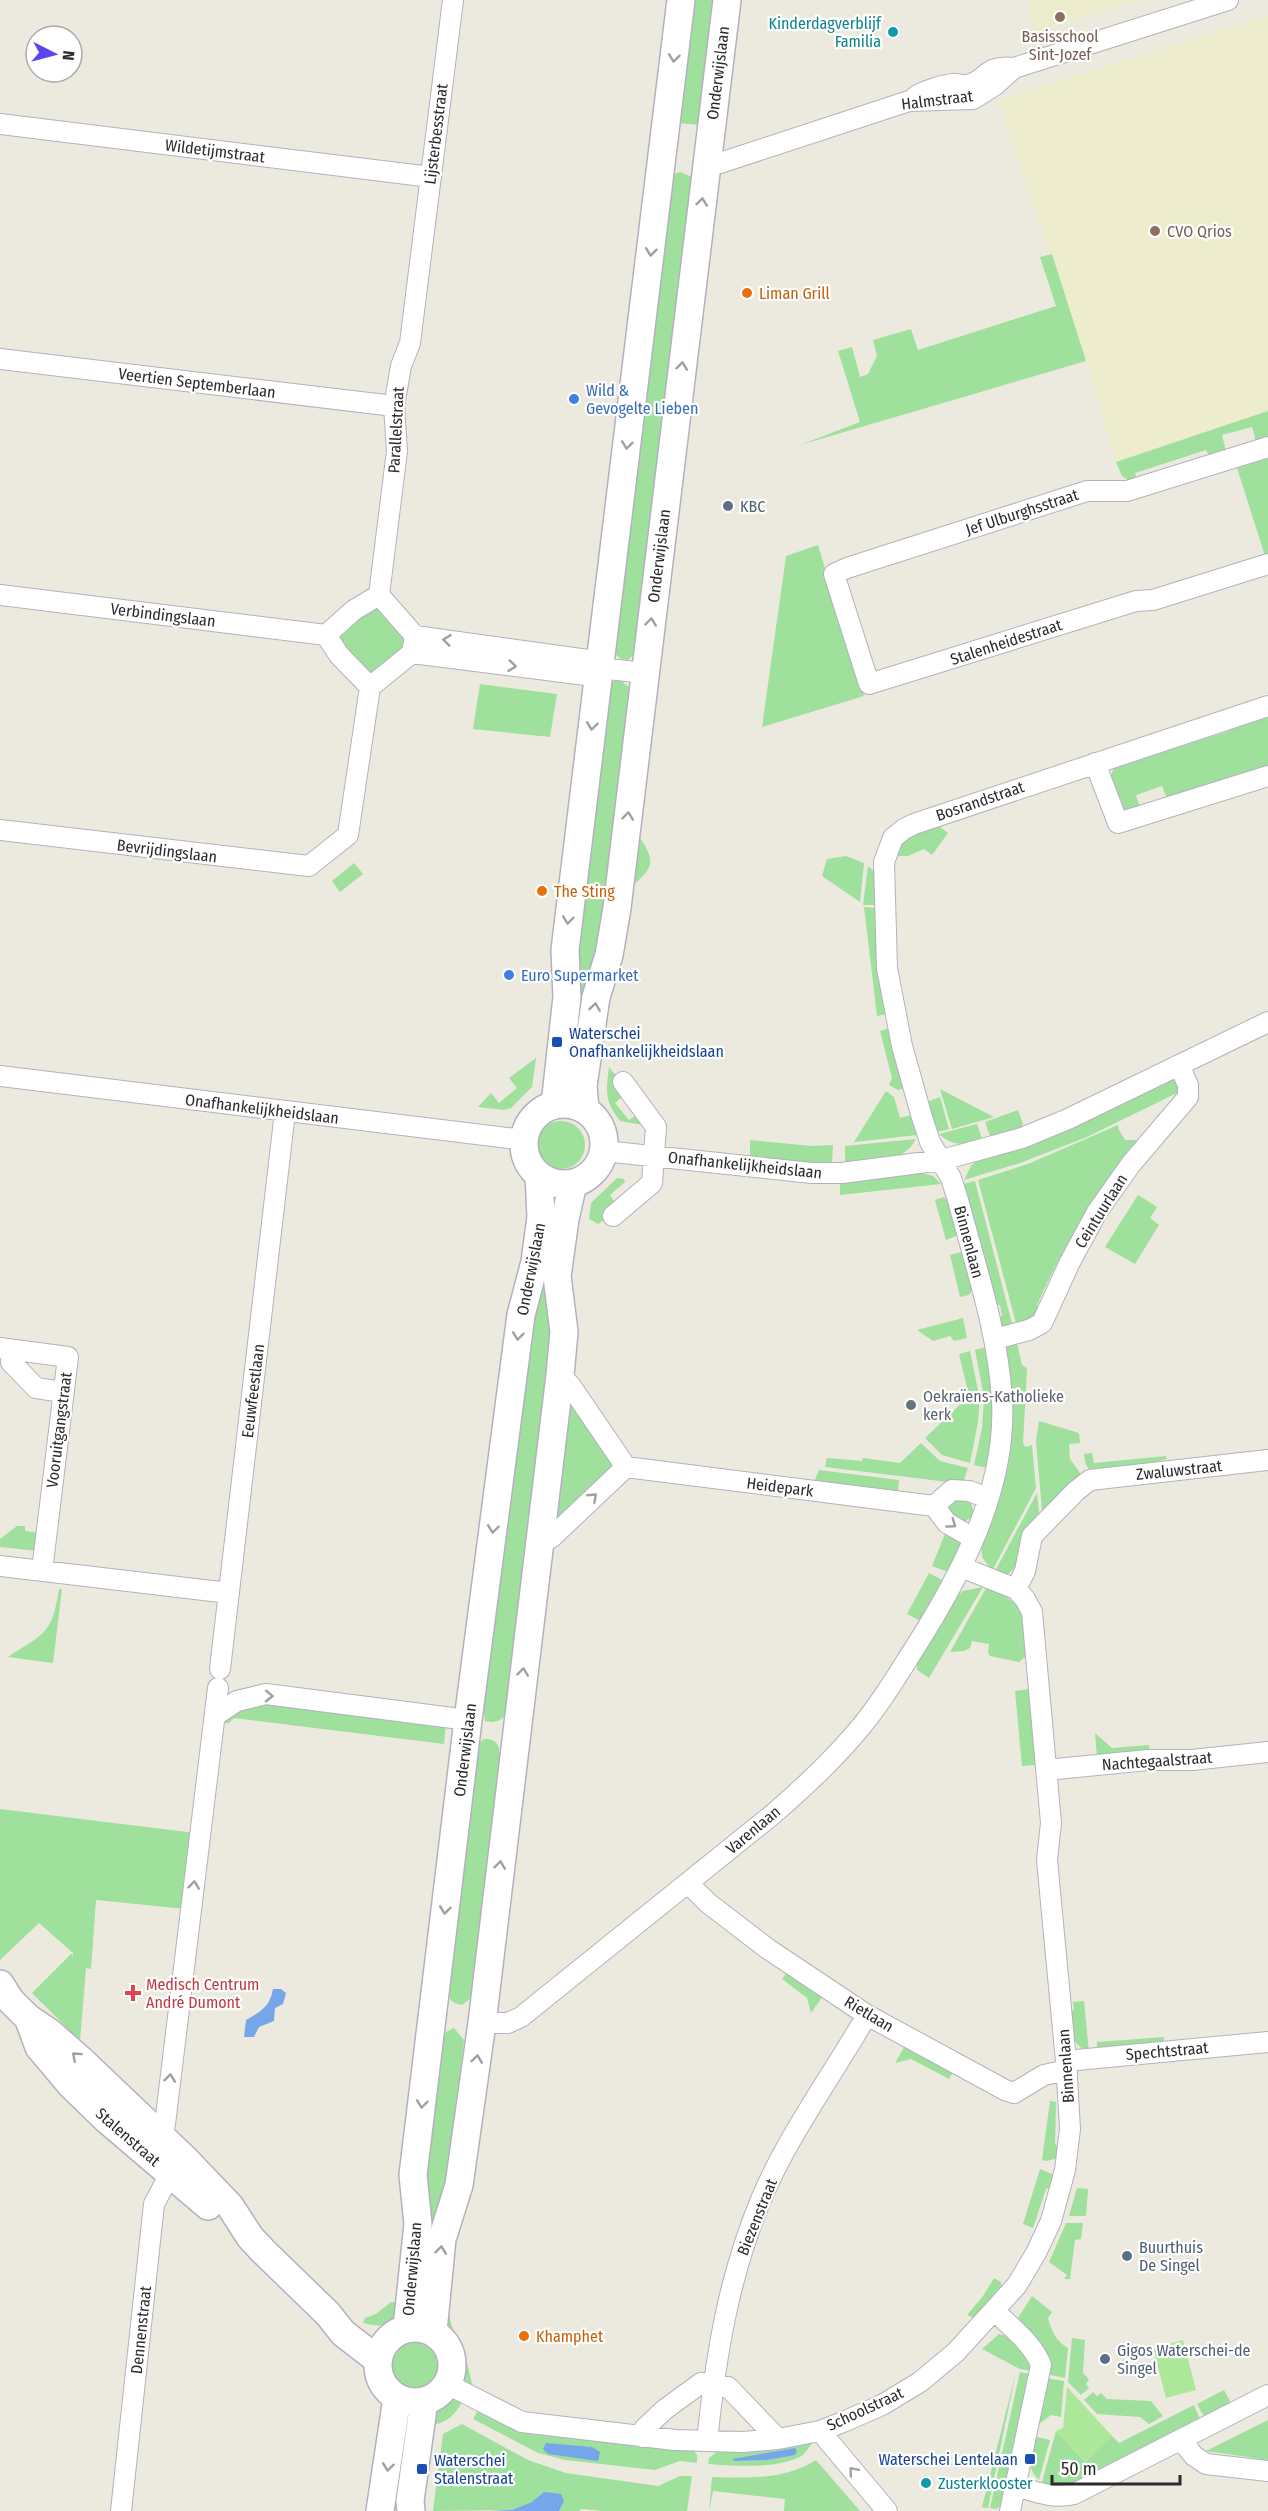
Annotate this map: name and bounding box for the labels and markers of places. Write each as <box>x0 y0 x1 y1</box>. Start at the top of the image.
marker: Basisschool Sint-Jozef <box>1053 10 1067 24</box>
place label: Kinderdagverblijf Familia <box>768 14 882 51</box>
marker: Kinderdagverblijf Familia <box>886 25 900 39</box>
place label: Basisschool Sint-Jozef <box>1021 27 1099 64</box>
place label: CVO Qrios <box>1167 222 1232 241</box>
marker: CVO Qrios <box>1148 224 1162 238</box>
place label: Liman Grill <box>759 284 830 303</box>
marker: Liman Grill <box>740 286 754 300</box>
place label: Wild & Gevogelte Lieben <box>586 381 698 418</box>
marker: Wild & Gevogelte Lieben <box>567 392 581 406</box>
place label: KBC <box>740 497 765 516</box>
marker: KBC <box>721 499 735 513</box>
place label: The Sting <box>554 882 615 901</box>
marker: The Sting <box>535 884 549 898</box>
place label: Euro Supermarket <box>521 966 639 985</box>
marker: Euro Supermarket <box>502 968 516 982</box>
place label: Waterschei Onafhankelijkheidslaan <box>569 1024 724 1061</box>
marker: Waterschei Onafhankelijkheidslaan <box>550 1035 564 1049</box>
place label: Oekraïens-Katholieke kerk <box>923 1387 1064 1424</box>
marker: Oekraïens-Katholieke kerk <box>904 1398 918 1412</box>
place label: Medisch Centrum André Dumont <box>146 1975 259 2012</box>
marker: Medisch Centrum André Dumont <box>124 1984 142 2002</box>
place label: Buurthuis De Singel <box>1139 2238 1203 2275</box>
marker: Buurthuis De Singel <box>1120 2249 1134 2263</box>
place label: Khamphet <box>536 2327 604 2346</box>
marker: Khamphet <box>517 2329 531 2343</box>
place label: Gigos Waterschei-de Singel <box>1117 2341 1251 2378</box>
marker: Gigos Waterschei-de Singel <box>1098 2352 1112 2366</box>
place label: Waterschei Lentelaan <box>878 2450 1018 2469</box>
place label: Waterschei Stalenstraat <box>434 2451 514 2488</box>
marker: Waterschei Lentelaan <box>1023 2452 1037 2466</box>
marker: Waterschei Stalenstraat <box>415 2462 429 2476</box>
place label: Zusterklooster <box>938 2474 1033 2493</box>
marker: Zusterklooster <box>919 2476 933 2490</box>

